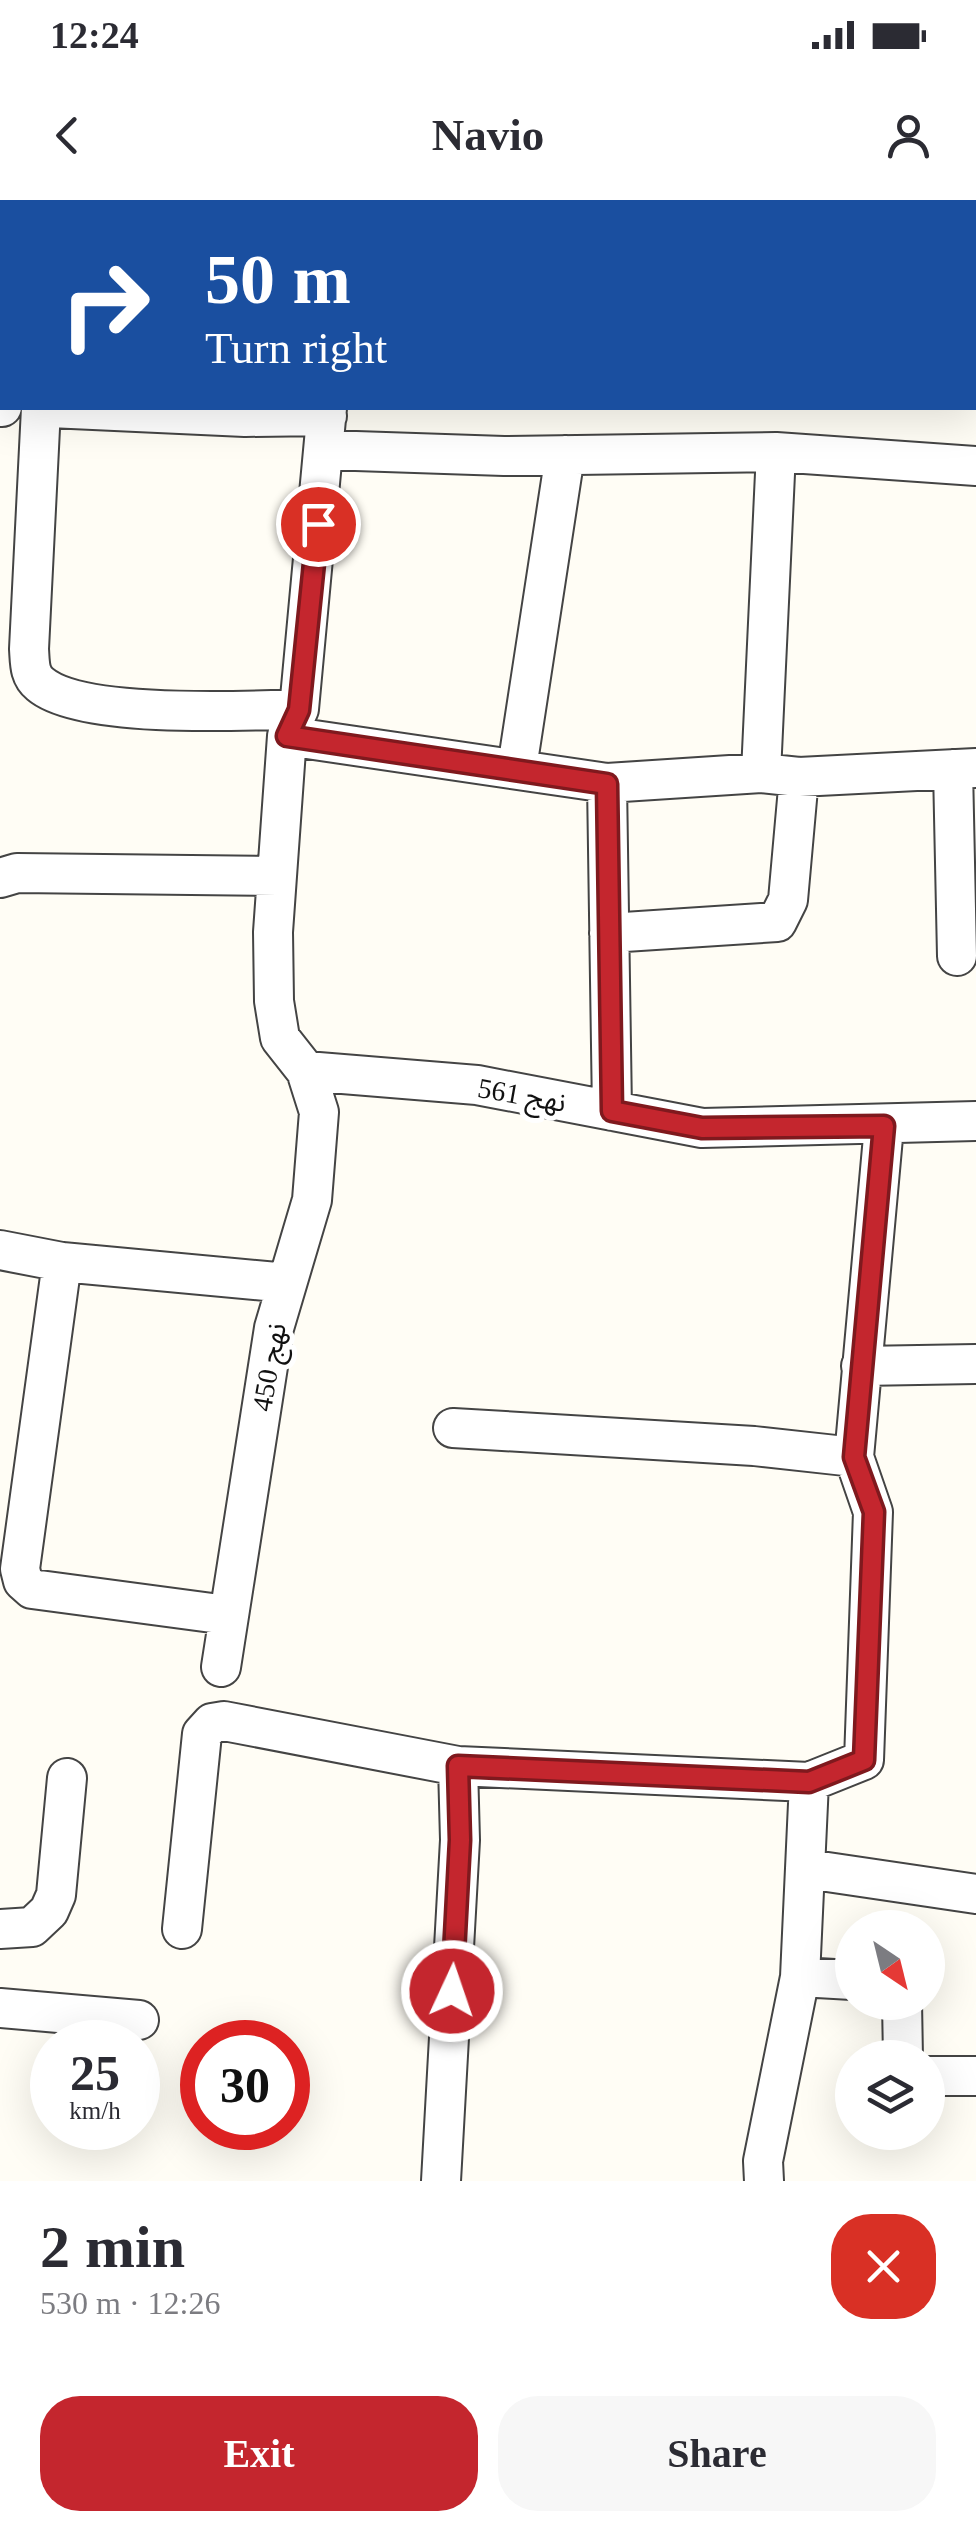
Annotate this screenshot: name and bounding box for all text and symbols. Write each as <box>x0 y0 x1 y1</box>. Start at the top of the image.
text: 12:24 <box>50 14 139 56</box>
icon: back <box>40 108 95 163</box>
icon: person <box>881 108 936 163</box>
text: Navio <box>432 110 544 160</box>
icon: right <box>40 240 170 370</box>
text: 50 m <box>205 241 351 318</box>
text: Turn right <box>205 323 387 373</box>
pin <box>276 482 361 567</box>
icon: arrive <box>291 497 346 552</box>
street label: نهج 561 <box>475 1072 568 1123</box>
street label: نهج 450 <box>246 1321 297 1414</box>
north arrow <box>835 1910 945 2020</box>
map controls <box>835 1910 945 2150</box>
position arrow <box>400 1939 504 2043</box>
speed limit sign: 30 <box>180 2020 310 2150</box>
button: layers <box>835 2040 945 2150</box>
text: 25 <box>70 2045 120 2101</box>
text: km/h <box>69 2097 121 2124</box>
text: 2 min <box>40 2214 185 2280</box>
button: close <box>831 2214 936 2319</box>
text: 530 m · 12:26 <box>40 2285 220 2321</box>
button: Exit <box>40 2396 478 2511</box>
button: Share <box>498 2396 936 2511</box>

